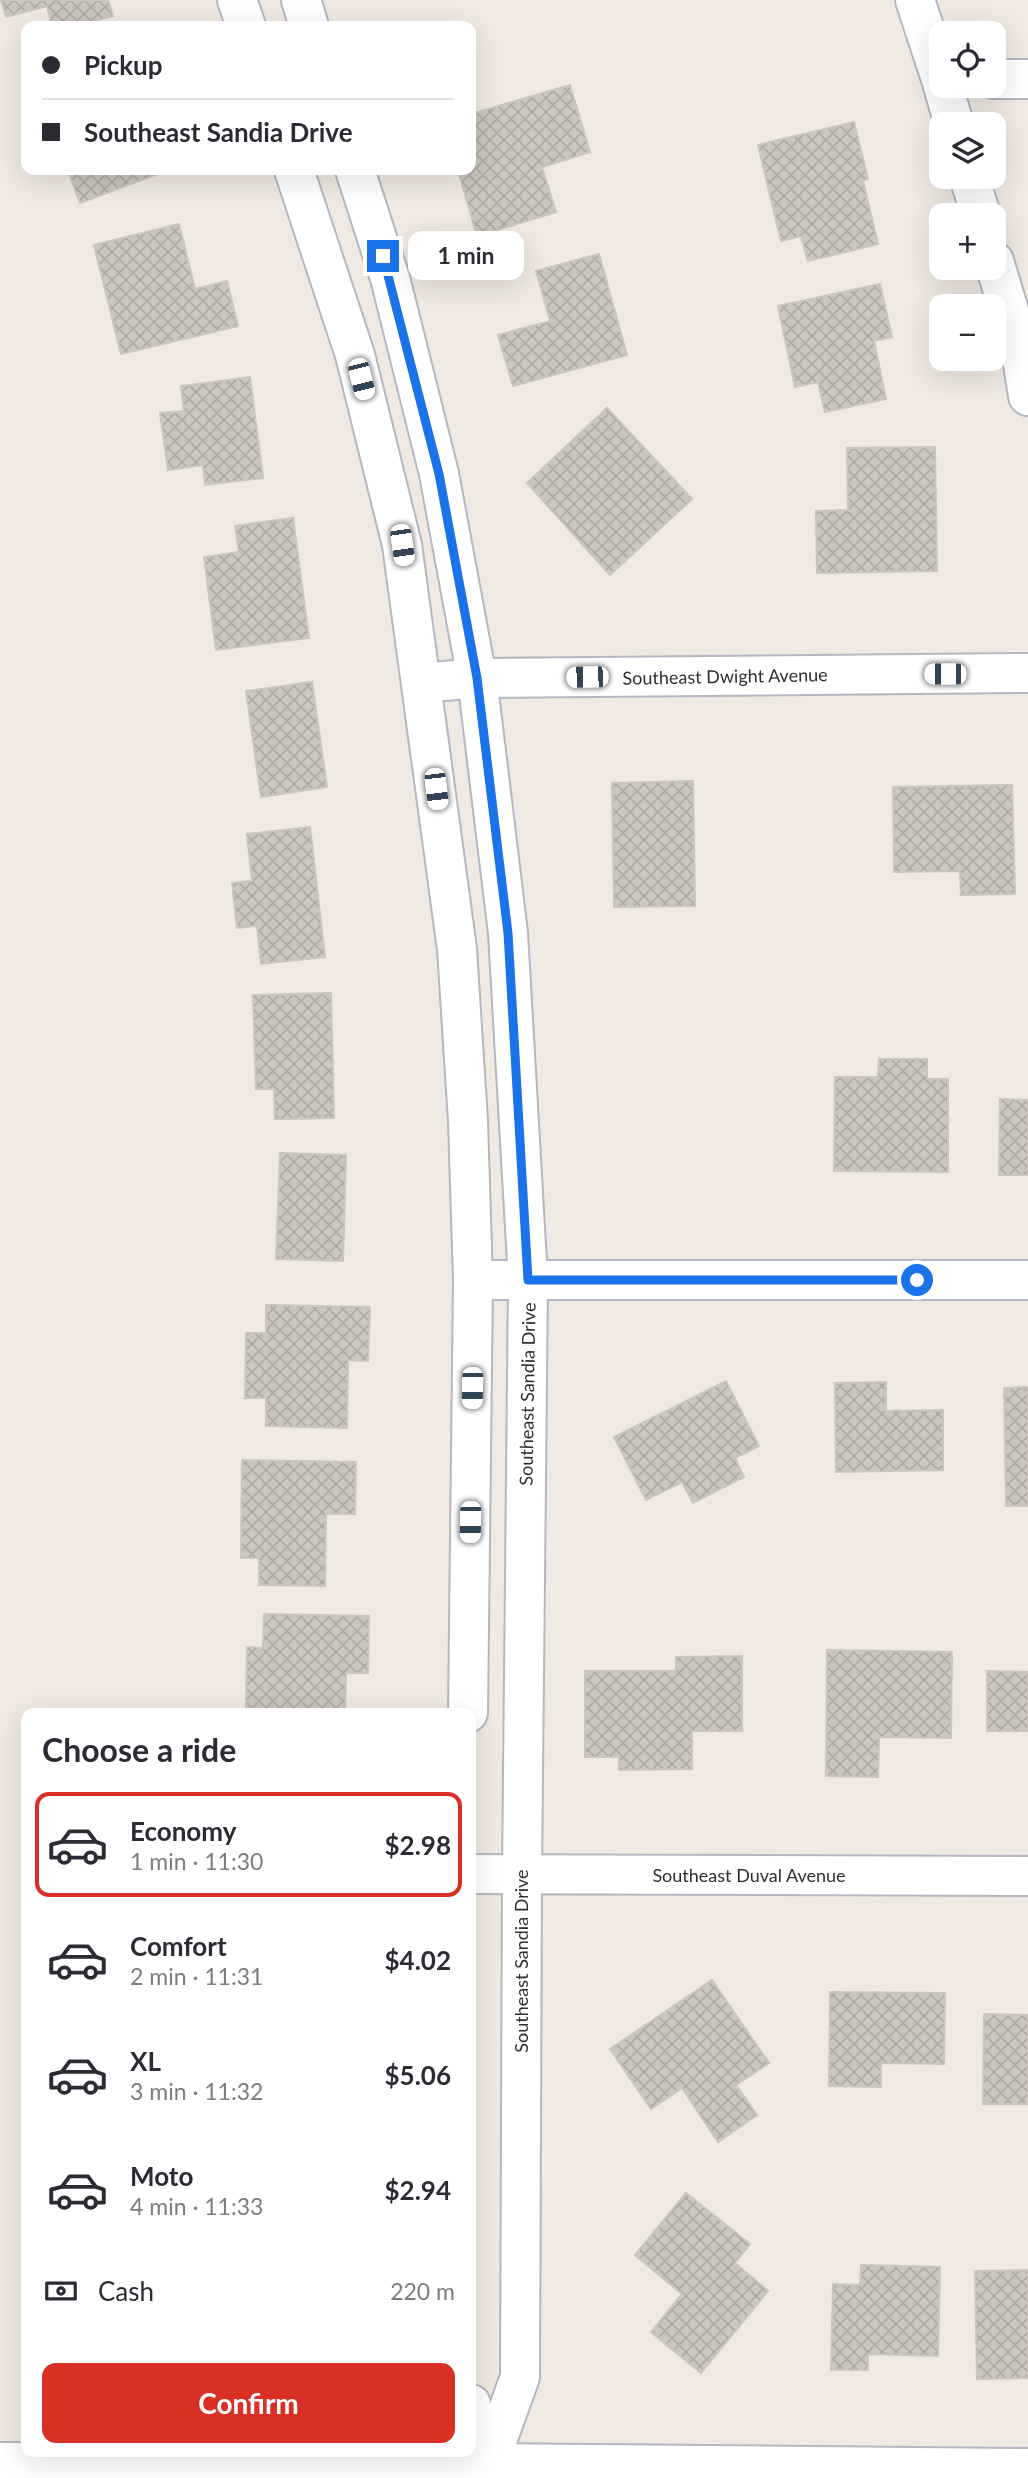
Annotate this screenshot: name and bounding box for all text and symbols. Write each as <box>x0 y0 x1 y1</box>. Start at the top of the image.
map controls <box>929 21 1006 371</box>
button: locate <box>929 21 1006 98</box>
text: Pickup <box>84 49 163 81</box>
button: layers <box>929 112 1006 189</box>
text: Southeast Sandia Drive <box>84 116 353 148</box>
button: + <box>929 203 1006 280</box>
callout: 1 min <box>408 232 523 280</box>
route end <box>367 240 399 272</box>
text: 1 min <box>437 241 495 269</box>
button: − <box>929 294 1006 371</box>
car <box>346 356 377 402</box>
car <box>389 523 416 567</box>
street label: Southeast Dwight Avenue <box>622 663 828 689</box>
car <box>925 664 967 685</box>
car <box>566 666 609 688</box>
car <box>424 767 449 811</box>
route start <box>901 1264 933 1296</box>
street label: Southeast Sandia Drive <box>514 1302 540 1486</box>
car <box>462 1367 483 1409</box>
car <box>460 1501 481 1543</box>
text: Choose a ride <box>42 1730 236 1769</box>
icon: car <box>46 1813 109 1876</box>
text: Economy <box>130 1815 236 1847</box>
text: $2.98 <box>385 1829 451 1861</box>
text: 1 min · 11:30 <box>130 1847 263 1875</box>
street label: Southeast Duval Avenue <box>652 1864 846 1886</box>
street label: Southeast Sandia Drive <box>510 1869 532 2053</box>
icon: car <box>46 1928 109 1991</box>
text: Comfort <box>130 1930 227 1962</box>
text: $4.02 <box>385 1944 451 1976</box>
text: 2 min · 11:31 <box>130 1962 263 1990</box>
icon: car <box>46 2043 109 2106</box>
text: XL <box>130 2045 161 2077</box>
text: $5.06 <box>385 2059 451 2091</box>
text: 3 min · 11:32 <box>130 2077 263 2105</box>
icon: car <box>46 2158 109 2221</box>
text: Moto <box>130 2160 193 2192</box>
text: $2.94 <box>385 2174 451 2206</box>
text: 4 min · 11:33 <box>130 2192 263 2220</box>
icon: cash <box>42 2272 80 2310</box>
text: Cash <box>98 2275 154 2307</box>
text: 220 m <box>390 2277 455 2305</box>
button: Confirm <box>42 2363 455 2443</box>

